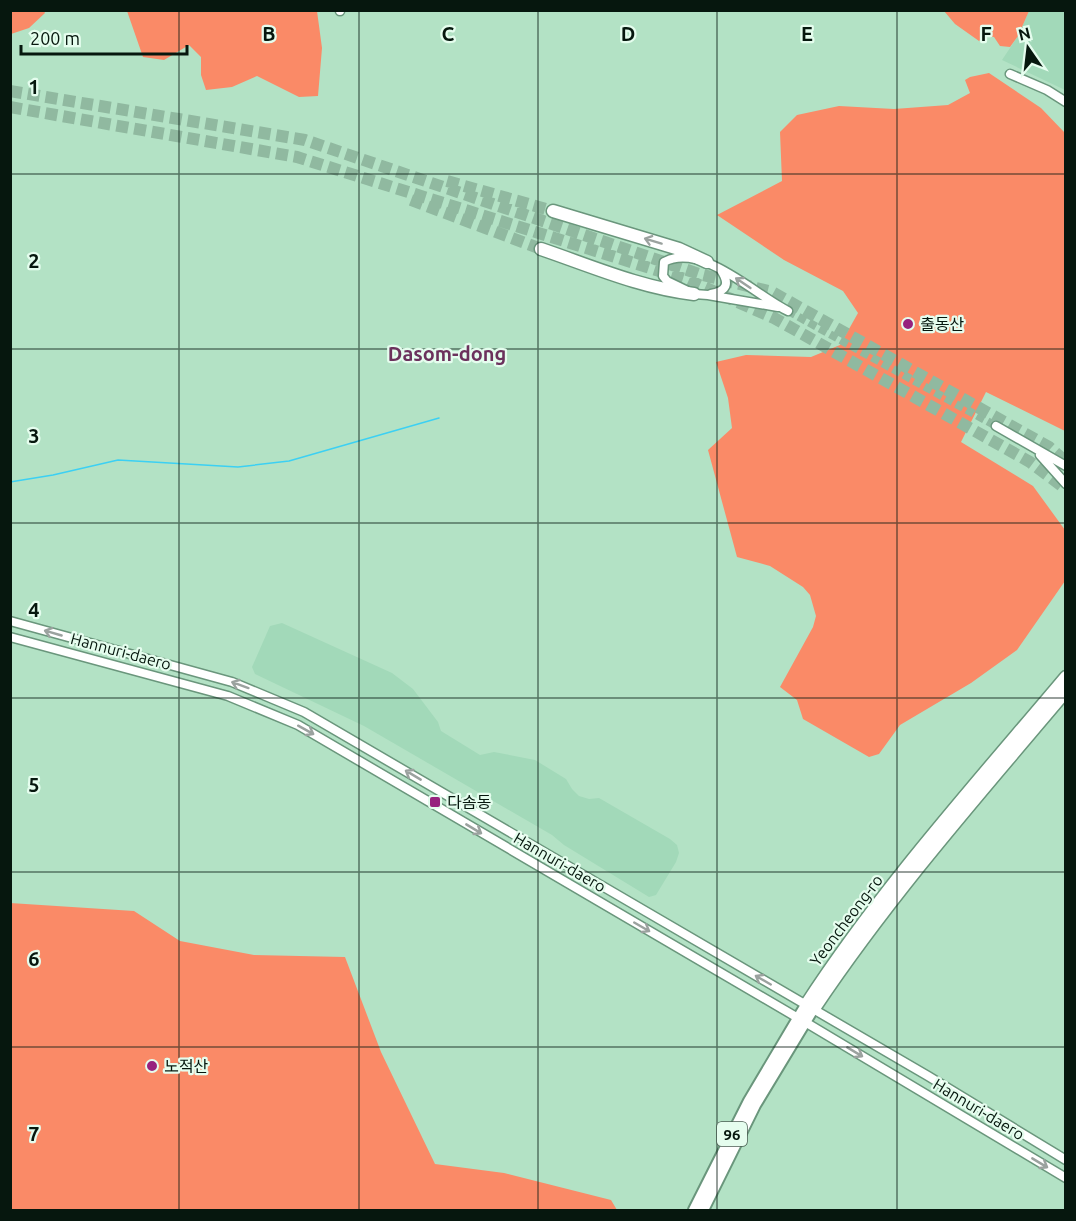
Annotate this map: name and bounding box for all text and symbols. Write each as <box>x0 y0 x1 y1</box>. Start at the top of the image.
scale bar <box>21 18 188 56</box>
north arrow <box>998 18 1058 78</box>
text: B <box>262 22 276 45</box>
text: C <box>442 22 455 45</box>
text: D <box>621 22 635 45</box>
text: E <box>801 22 813 45</box>
text: F <box>980 22 992 45</box>
text: N <box>1016 23 1032 44</box>
text: 200 m <box>30 28 80 48</box>
text: 1 <box>28 75 40 98</box>
one-way arrow <box>644 234 663 245</box>
text: 2 <box>28 249 40 272</box>
one-way arrow <box>735 277 752 289</box>
place label: 출동산 <box>920 315 964 333</box>
marker: 출동산 <box>901 317 915 331</box>
district label: Dasom-dong <box>388 342 506 365</box>
text: 3 <box>28 424 40 447</box>
text: 4 <box>28 598 40 621</box>
one-way arrow <box>44 627 63 638</box>
street label: Hannuri-daero <box>69 629 173 673</box>
one-way arrow <box>232 679 250 690</box>
one-way arrow <box>297 724 314 736</box>
one-way arrow <box>405 768 422 780</box>
text: 5 <box>28 773 40 796</box>
place label: 다솜동 <box>447 793 491 811</box>
marker: 다솜동 <box>428 795 442 809</box>
one-way arrow <box>465 823 482 835</box>
street label: Hannuri-daero <box>511 828 609 896</box>
street label: Yeoncheong-ro <box>806 871 886 969</box>
one-way arrow <box>633 921 650 933</box>
text: 6 <box>28 947 40 970</box>
one-way arrow <box>755 973 772 985</box>
one-way arrow <box>846 1046 863 1058</box>
place label: 노적산 <box>164 1057 208 1075</box>
marker: 노적산 <box>145 1059 159 1073</box>
street label: Hannuri-daero <box>930 1075 1028 1143</box>
text: 7 <box>28 1122 40 1145</box>
road number: 96 <box>717 1122 747 1146</box>
one-way arrow <box>1031 1158 1048 1170</box>

